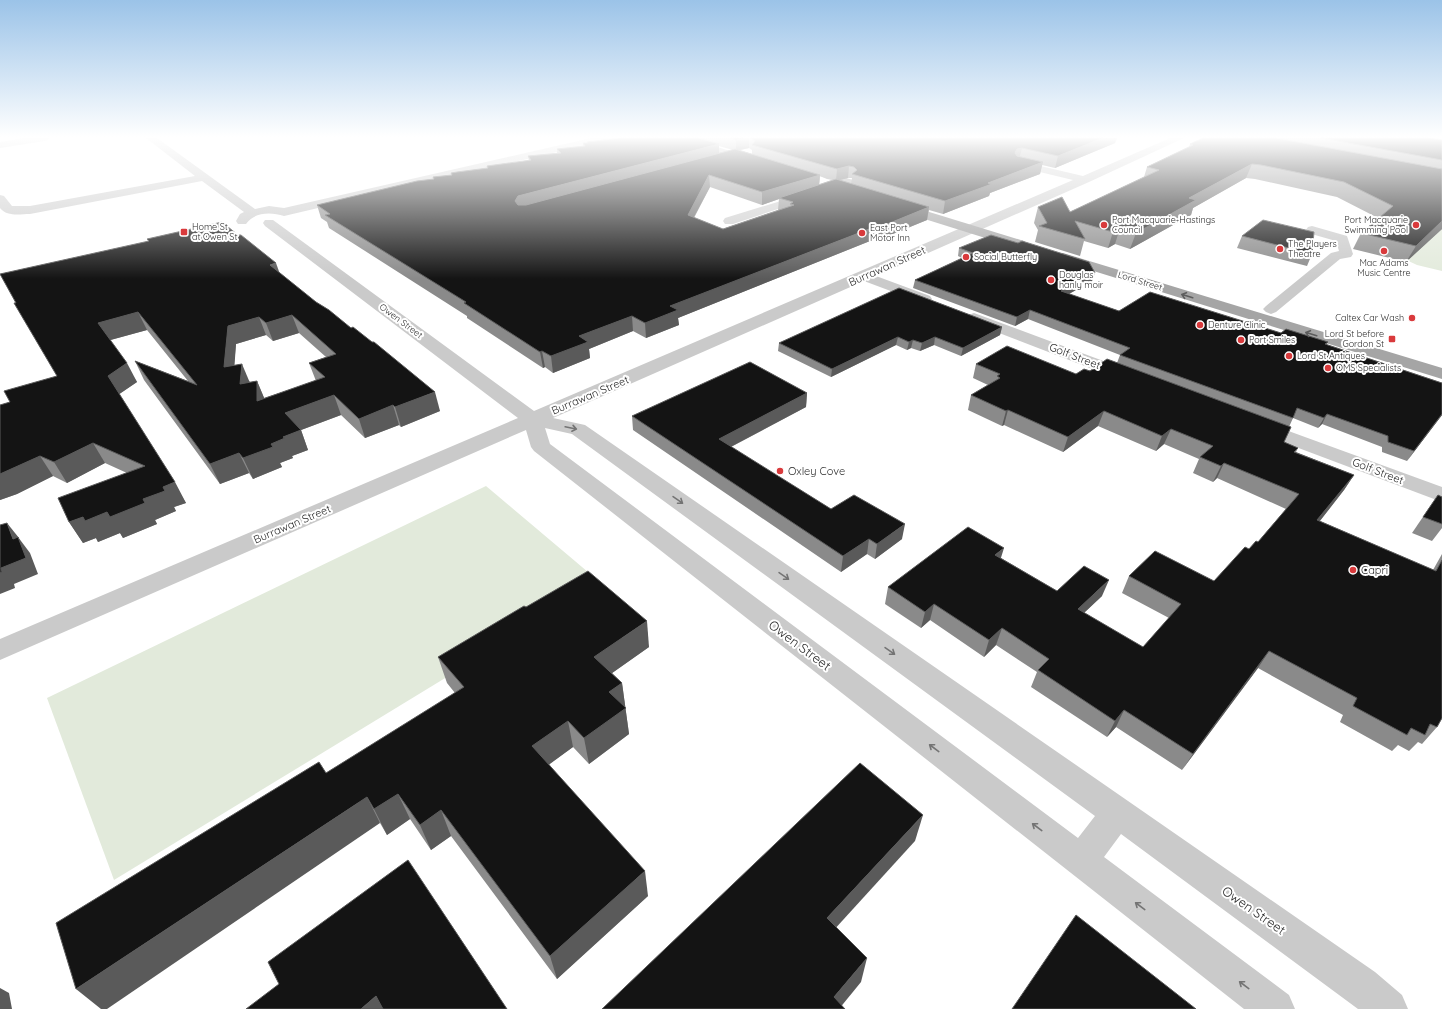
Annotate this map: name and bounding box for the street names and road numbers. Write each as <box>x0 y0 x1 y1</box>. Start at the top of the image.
street label: Burrawan Street <box>846 243 928 289</box>
street label: Lord Street <box>1117 269 1164 293</box>
street label: Owen Street <box>378 301 425 340</box>
street label: Golf Street <box>1047 340 1103 372</box>
street label: Burrawan Street <box>549 372 631 418</box>
street label: Golf Street <box>1350 455 1406 487</box>
street label: Burrawan Street <box>251 501 333 547</box>
street label: Owen Street <box>766 616 834 674</box>
street label: Owen Street <box>1219 882 1289 938</box>

